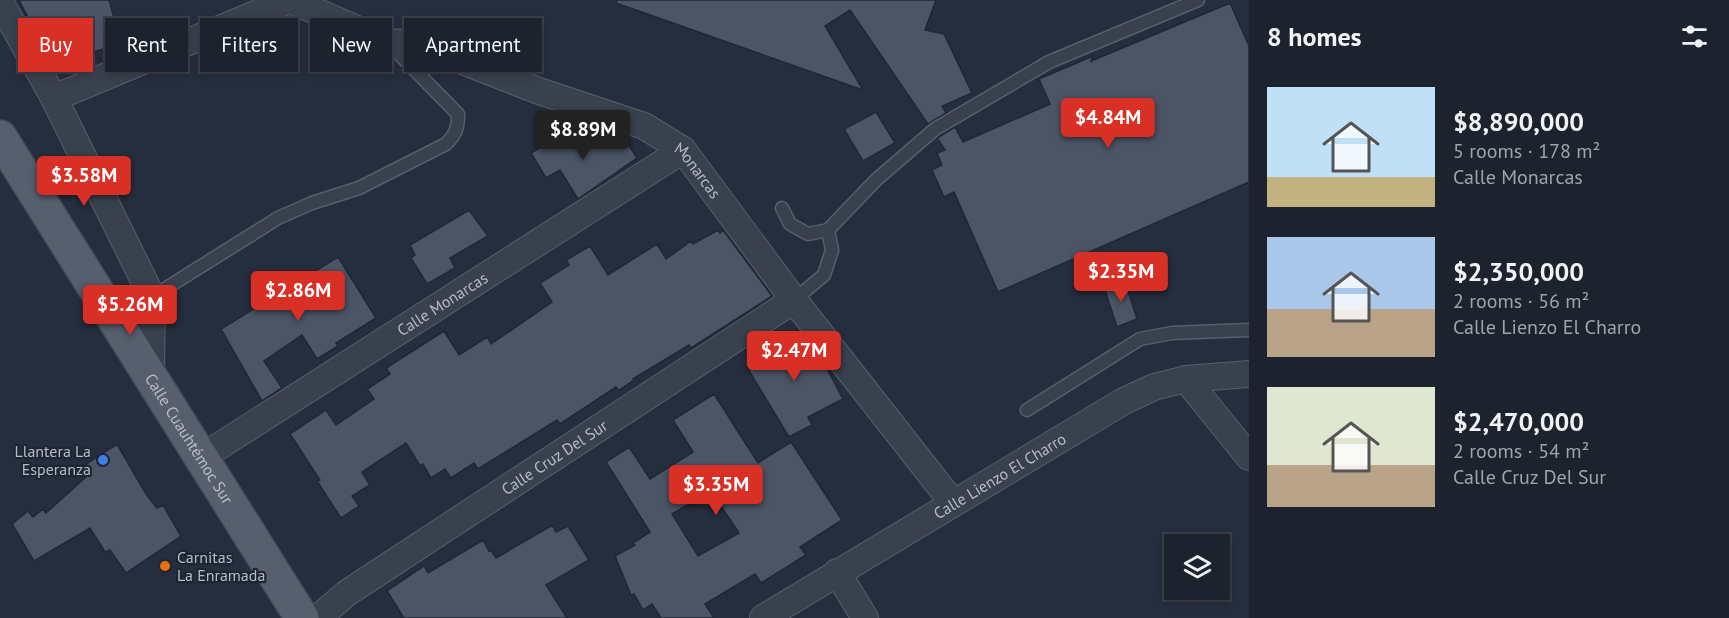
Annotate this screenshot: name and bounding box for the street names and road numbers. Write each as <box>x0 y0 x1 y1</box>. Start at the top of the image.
street label: Monarcas <box>671 137 725 202</box>
street label: Calle Monarcas <box>393 267 492 340</box>
street label: Calle Cuauhtémoc Sur <box>141 370 238 508</box>
street label: Calle Cruz Del Sur <box>497 415 611 499</box>
street label: Calle Lienzo El Charro <box>930 428 1069 523</box>

